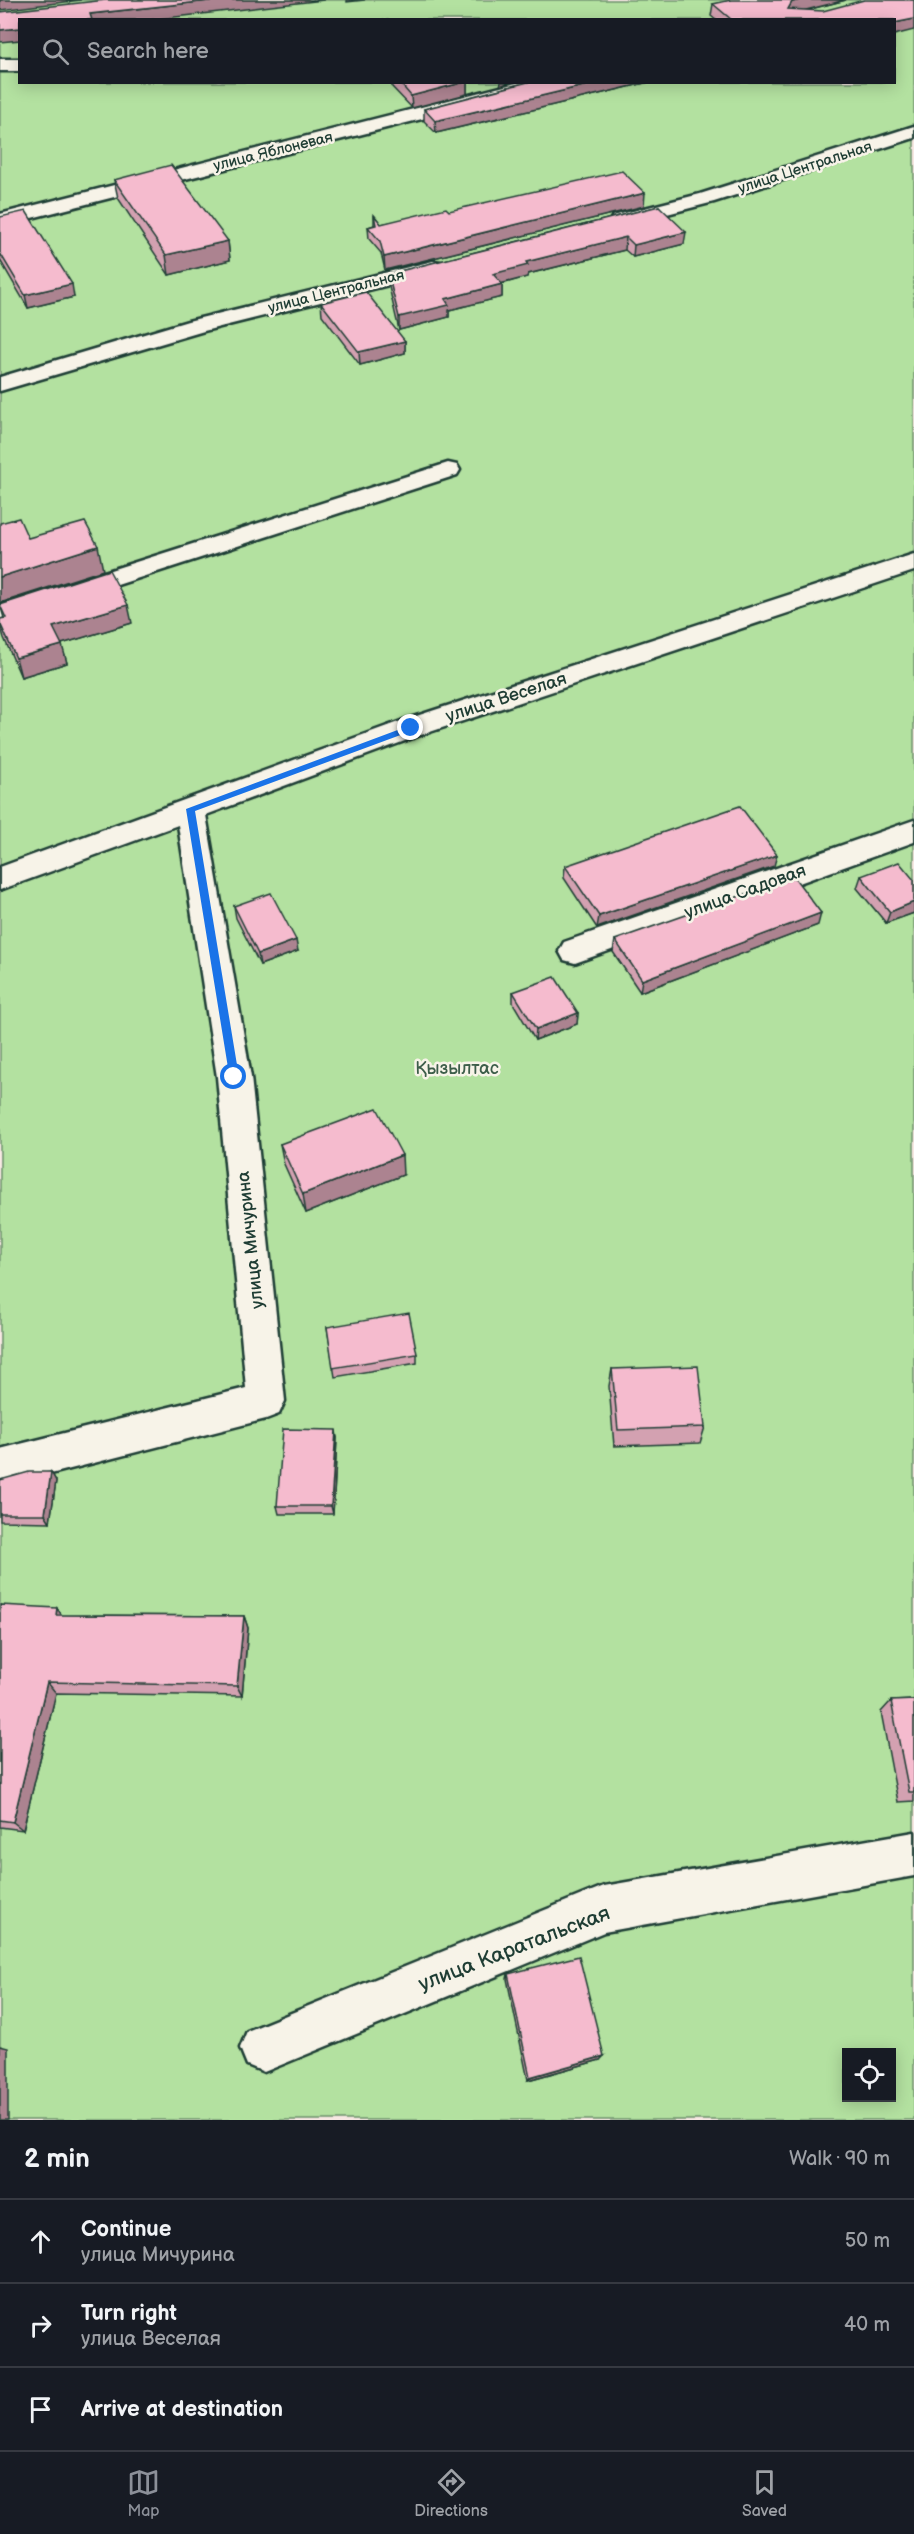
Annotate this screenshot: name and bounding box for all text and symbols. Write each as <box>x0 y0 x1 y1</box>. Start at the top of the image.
search box <box>18 18 896 84</box>
icon: search <box>39 35 72 68</box>
text: Search here <box>87 38 209 65</box>
street label: улица Яблоневая <box>211 127 335 176</box>
street label: улица Центральная <box>736 137 875 198</box>
street label: улица Центральная <box>266 265 406 318</box>
street label: улица Веселая <box>443 668 569 727</box>
route end <box>397 714 423 740</box>
street label: улица Садовая <box>681 860 809 923</box>
park label: Қызылтас <box>415 1058 499 1079</box>
route start <box>220 1063 246 1089</box>
street label: улица Мичурина <box>233 1170 268 1310</box>
street label: улица Каратальская <box>415 1900 614 1997</box>
map controls <box>842 2048 896 2102</box>
button: locate <box>842 2048 896 2102</box>
text: 2 min <box>24 2144 90 2175</box>
text: Walk · 90 m <box>789 2147 890 2171</box>
text: Continue <box>81 2216 171 2243</box>
icon: ahead <box>24 2225 57 2258</box>
text: 50 m <box>845 2229 890 2253</box>
text: улица Мичурина <box>81 2243 235 2267</box>
text: Turn right <box>81 2300 177 2327</box>
icon: right <box>24 2309 57 2342</box>
text: 40 m <box>844 2313 890 2337</box>
text: улица Веселая <box>81 2327 221 2351</box>
icon: arrive <box>24 2393 57 2426</box>
text: Arrive at destination <box>81 2396 283 2423</box>
tab: Map <box>127 2466 160 2521</box>
tab: Directions <box>414 2466 488 2521</box>
tab: Saved <box>742 2466 787 2521</box>

